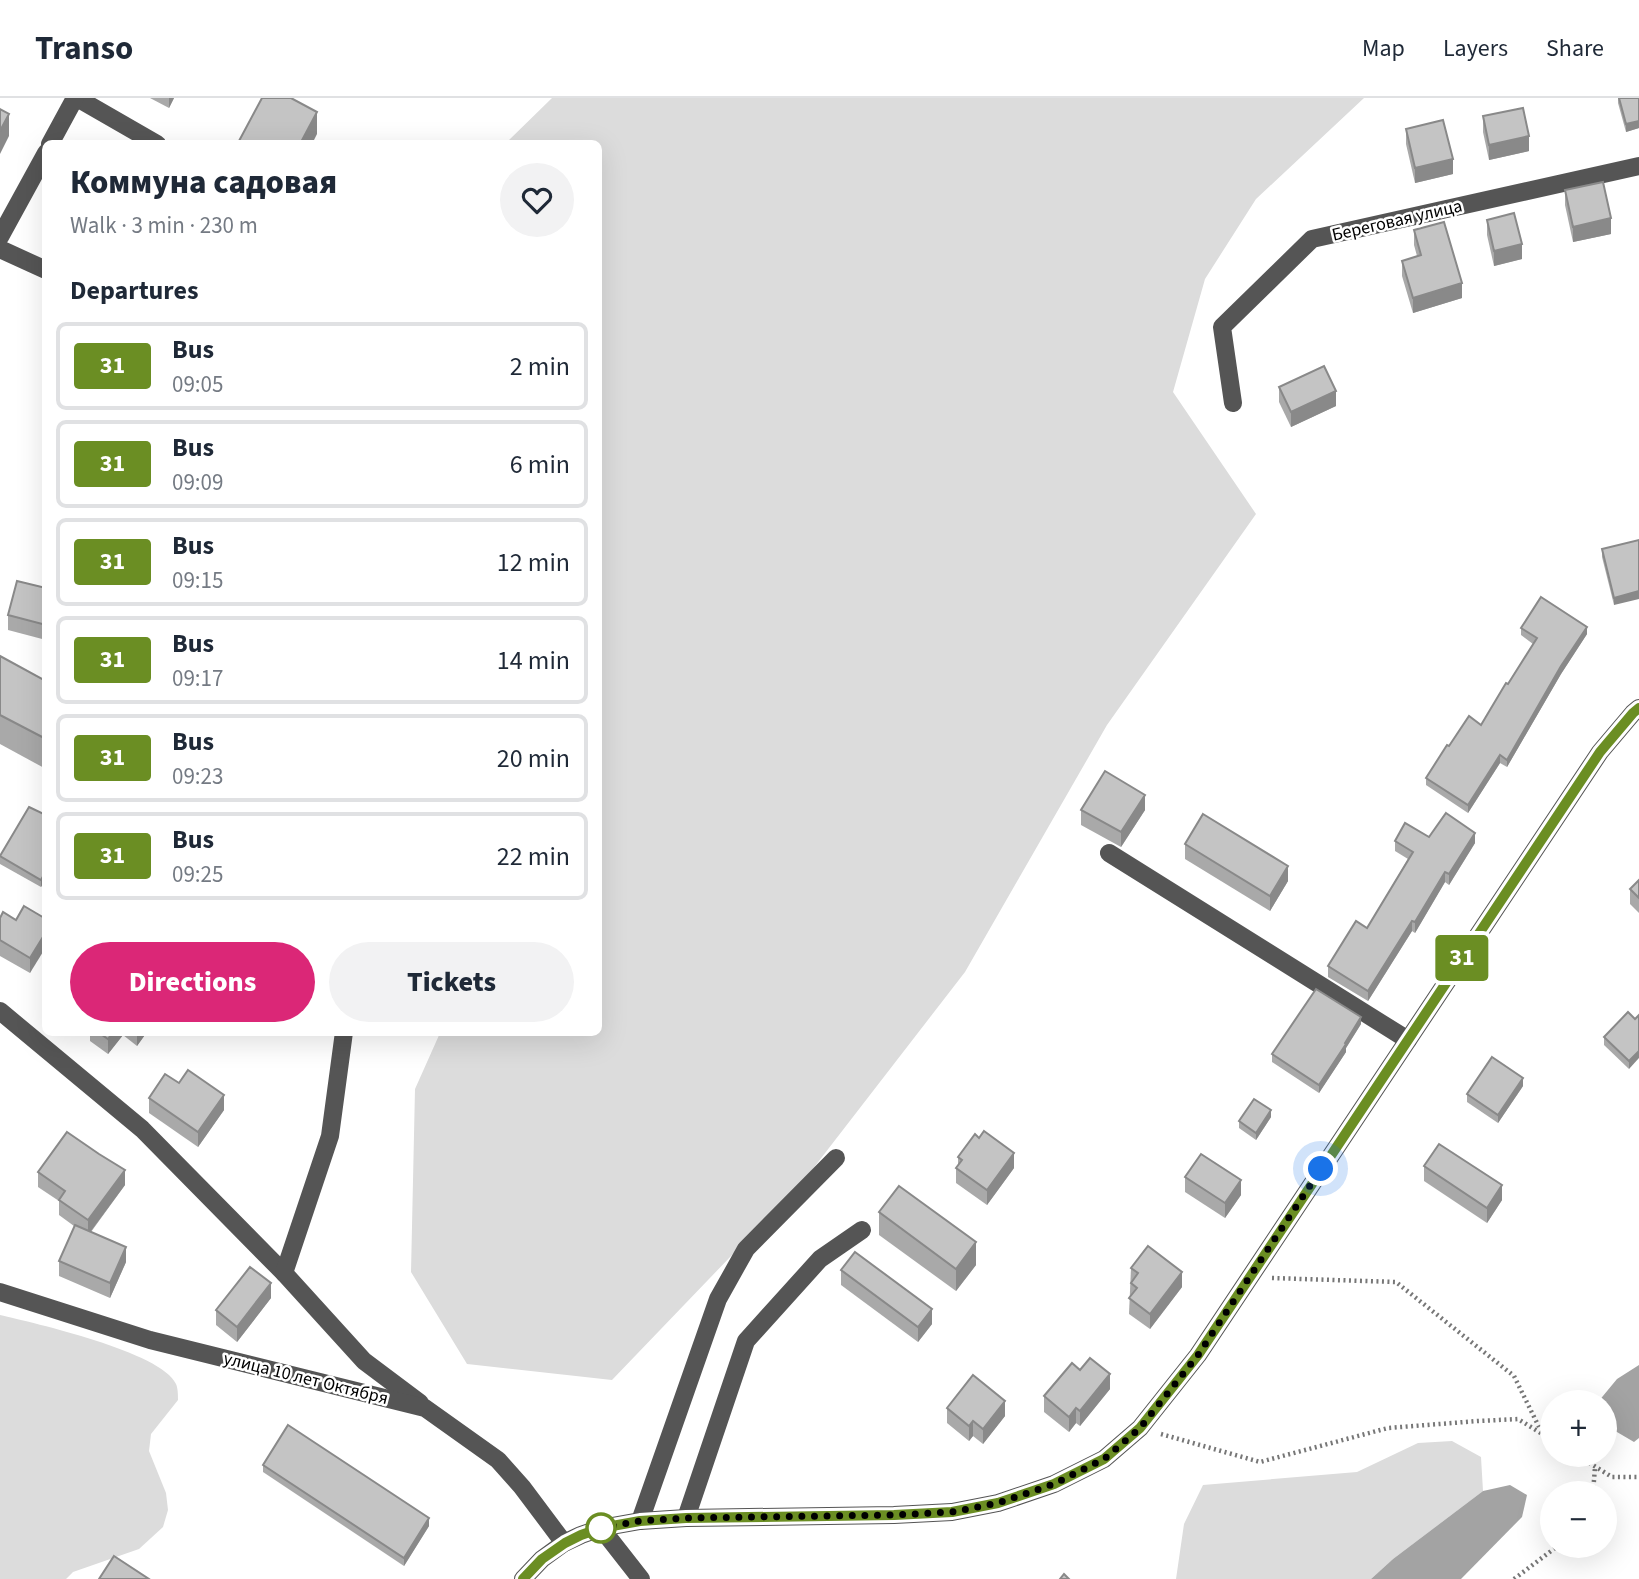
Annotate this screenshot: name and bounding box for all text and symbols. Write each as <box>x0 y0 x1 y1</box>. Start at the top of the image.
text: Transo <box>35 25 133 72</box>
text: Map <box>1362 31 1405 66</box>
text: Layers <box>1443 31 1508 66</box>
text: Share <box>1546 31 1604 66</box>
text: Коммуна садовая <box>70 159 337 206</box>
button: heart <box>500 163 574 237</box>
street label: Береговая улица <box>1330 193 1465 248</box>
text: Walk · 3 min · 230 m <box>70 209 258 242</box>
text: Departures <box>70 272 198 309</box>
text: Bus <box>172 331 214 368</box>
text: 31 <box>100 348 125 383</box>
text: 2 min <box>510 348 570 385</box>
text: 09:05 <box>172 368 223 401</box>
text: Bus <box>172 429 214 466</box>
text: 31 <box>100 446 125 481</box>
text: 6 min <box>510 446 570 483</box>
text: 09:09 <box>172 466 223 499</box>
text: Bus <box>172 527 214 564</box>
text: 31 <box>100 544 125 579</box>
text: 12 min <box>497 544 570 581</box>
text: 09:15 <box>172 564 223 597</box>
text: Bus <box>172 625 214 662</box>
text: 31 <box>100 642 125 677</box>
text: 14 min <box>497 642 570 679</box>
text: 09:17 <box>172 662 223 695</box>
text: Bus <box>172 723 214 760</box>
text: 31 <box>100 740 125 775</box>
text: 20 min <box>497 740 570 777</box>
text: 09:23 <box>172 760 223 793</box>
text: Bus <box>172 821 214 858</box>
text: 31 <box>100 838 125 873</box>
text: 22 min <box>497 838 570 875</box>
text: 09:25 <box>172 858 223 891</box>
line badge: 31 <box>1430 935 1494 981</box>
text: 31 <box>1449 940 1475 975</box>
button: Directions <box>70 942 315 1022</box>
button: Tickets <box>329 942 574 1022</box>
your location <box>1303 1151 1338 1186</box>
street label: улица 10 лет Октября <box>221 1346 391 1411</box>
map controls <box>1540 1390 1617 1558</box>
button: + <box>1540 1390 1617 1467</box>
button: − <box>1540 1481 1617 1558</box>
unlabelled marker <box>586 1513 616 1543</box>

